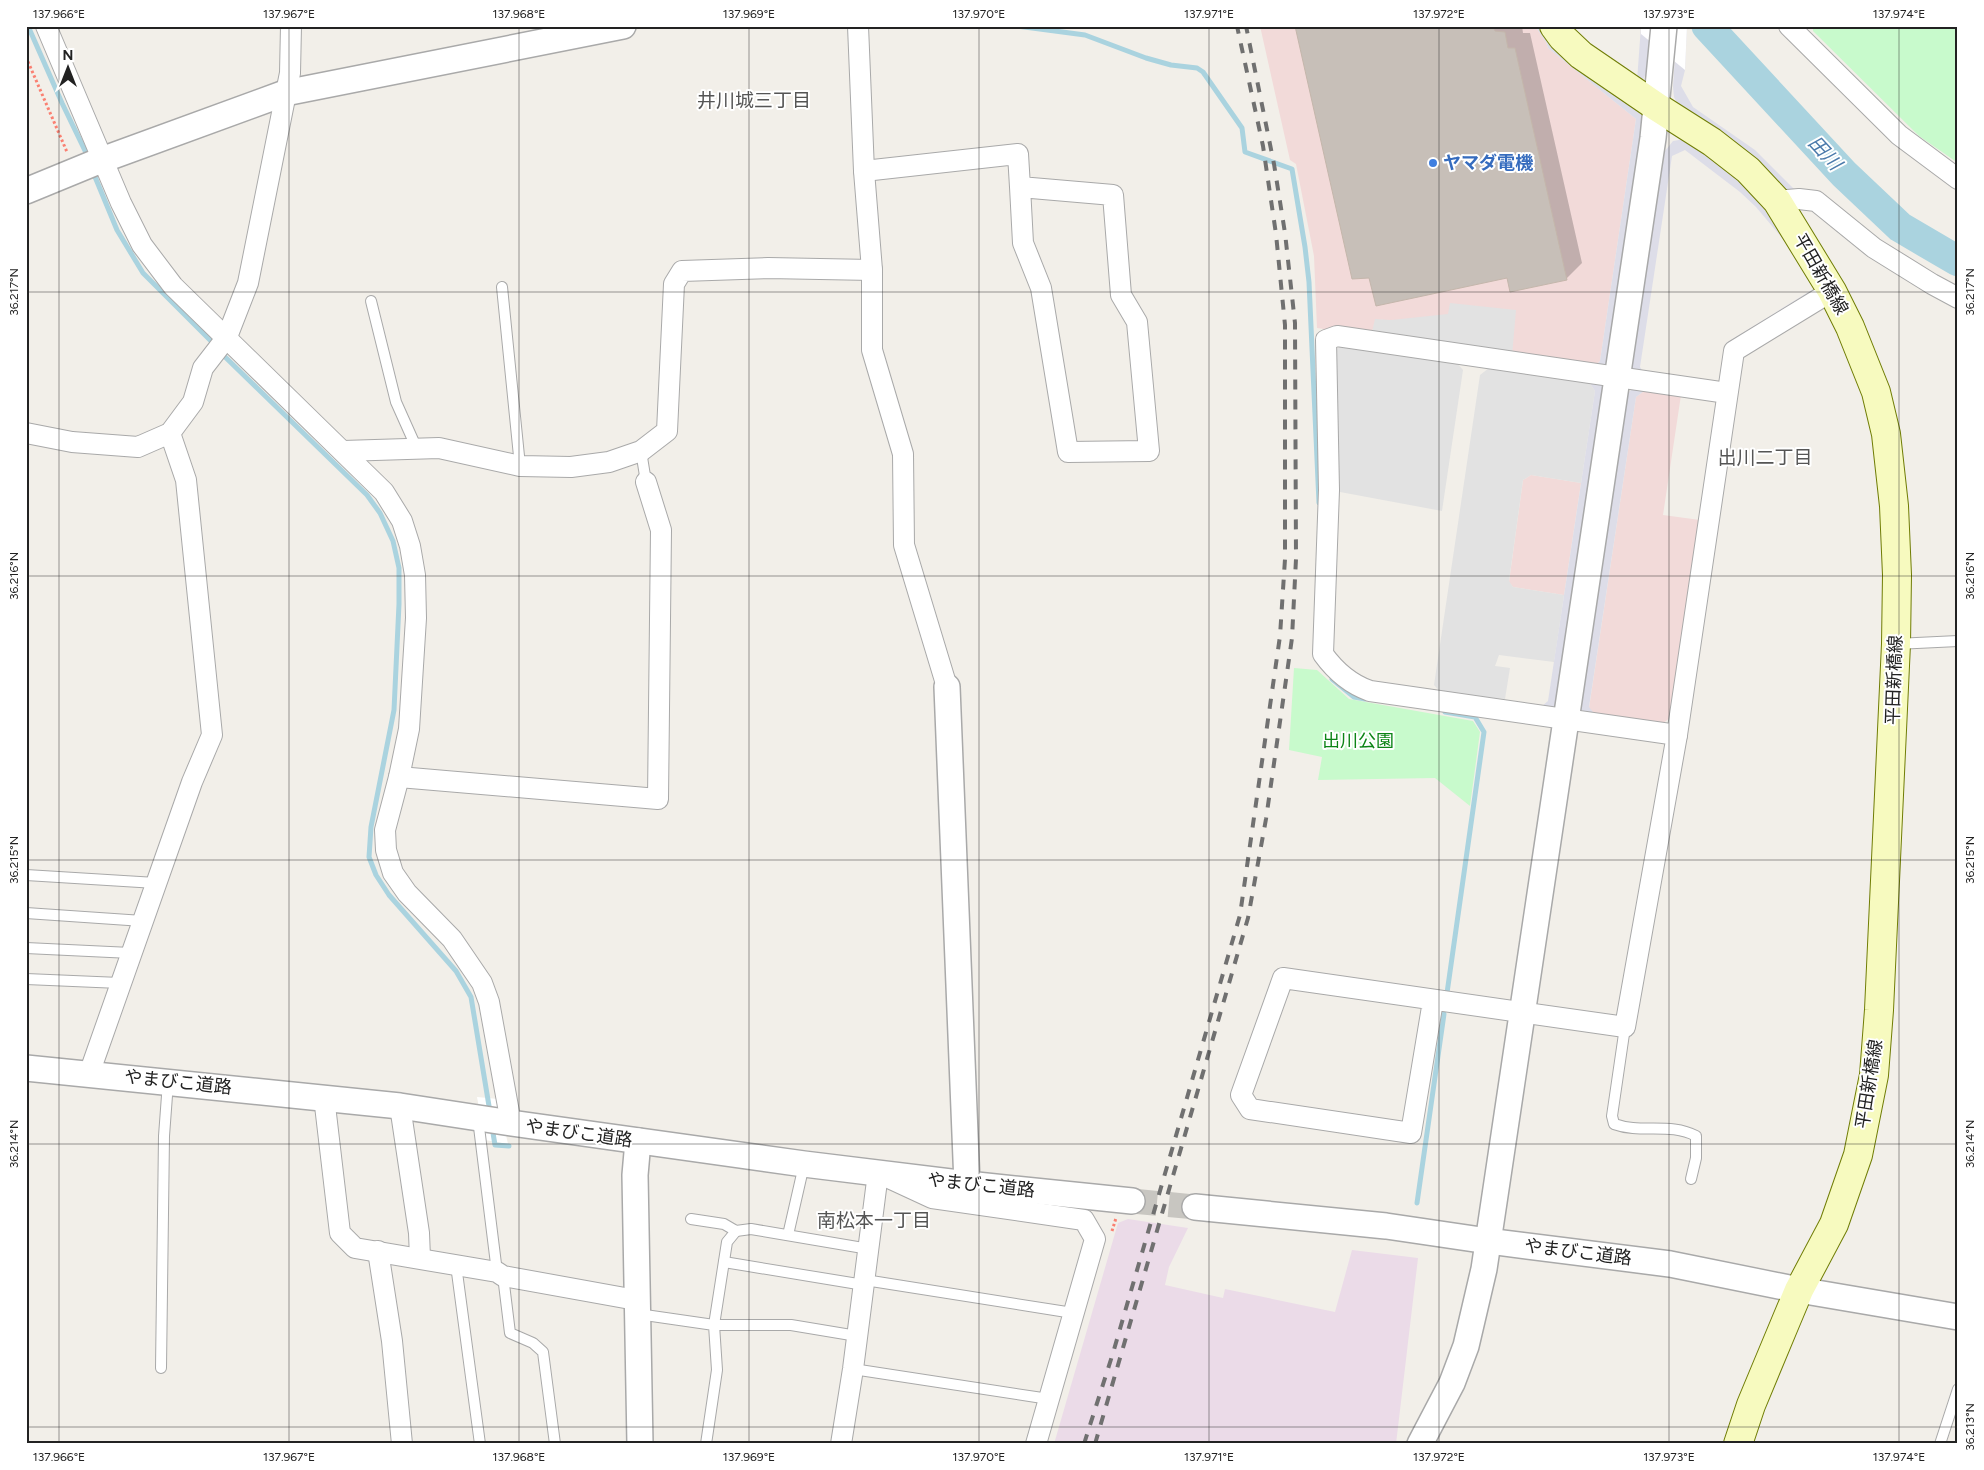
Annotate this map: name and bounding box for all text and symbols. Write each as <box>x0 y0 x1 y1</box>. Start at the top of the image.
text: 137.966°E <box>33 7 85 21</box>
text: 137.967°E <box>263 7 315 21</box>
text: 137.968°E <box>493 7 545 21</box>
text: 137.969°E <box>723 7 775 21</box>
text: 137.970°E <box>953 7 1005 21</box>
text: 137.971°E <box>1184 7 1234 21</box>
text: 137.972°E <box>1413 7 1465 21</box>
text: 137.973°E <box>1643 7 1695 21</box>
text: 137.974°E <box>1873 7 1925 21</box>
north arrow <box>42 42 92 92</box>
text: N <box>63 47 73 64</box>
district label: 井川城三丁目 <box>697 89 811 112</box>
water label: 田川 <box>1804 131 1848 176</box>
place label: ヤマダ電機 <box>1443 152 1534 174</box>
marker: ヤマダ電機 <box>1427 157 1439 169</box>
street label: 平田新橋線 <box>1789 230 1853 318</box>
text: 36.217°N <box>7 268 21 316</box>
text: 36.217°N <box>1963 268 1977 316</box>
district label: 出川二丁目 <box>1717 446 1813 469</box>
text: 36.216°N <box>7 552 21 600</box>
text: 36.216°N <box>1963 552 1977 600</box>
street label: 平田新橋線 <box>1881 635 1907 725</box>
park label: 出川公園 <box>1322 730 1394 752</box>
text: 36.215°N <box>7 836 21 884</box>
text: 36.215°N <box>1963 836 1977 884</box>
street label: 平田新橋線 <box>1851 1038 1887 1130</box>
street label: やまびこ道路 <box>123 1065 233 1099</box>
street label: やまびこ道路 <box>524 1115 634 1151</box>
text: 36.214°N <box>7 1120 21 1168</box>
text: 36.214°N <box>1963 1120 1977 1168</box>
street label: やまびこ道路 <box>926 1168 1036 1202</box>
district label: 南松本一丁目 <box>817 1209 931 1232</box>
street label: やまびこ道路 <box>1523 1235 1633 1269</box>
text: 36.213°N <box>1963 1403 1977 1451</box>
text: 137.966°E <box>33 1450 85 1464</box>
text: 137.967°E <box>263 1450 315 1464</box>
text: 137.968°E <box>493 1450 545 1464</box>
text: 137.969°E <box>723 1450 775 1464</box>
text: 137.970°E <box>953 1450 1005 1464</box>
text: 137.971°E <box>1184 1450 1234 1464</box>
text: 137.972°E <box>1413 1450 1465 1464</box>
text: 137.973°E <box>1643 1450 1695 1464</box>
text: 137.974°E <box>1873 1450 1925 1464</box>

